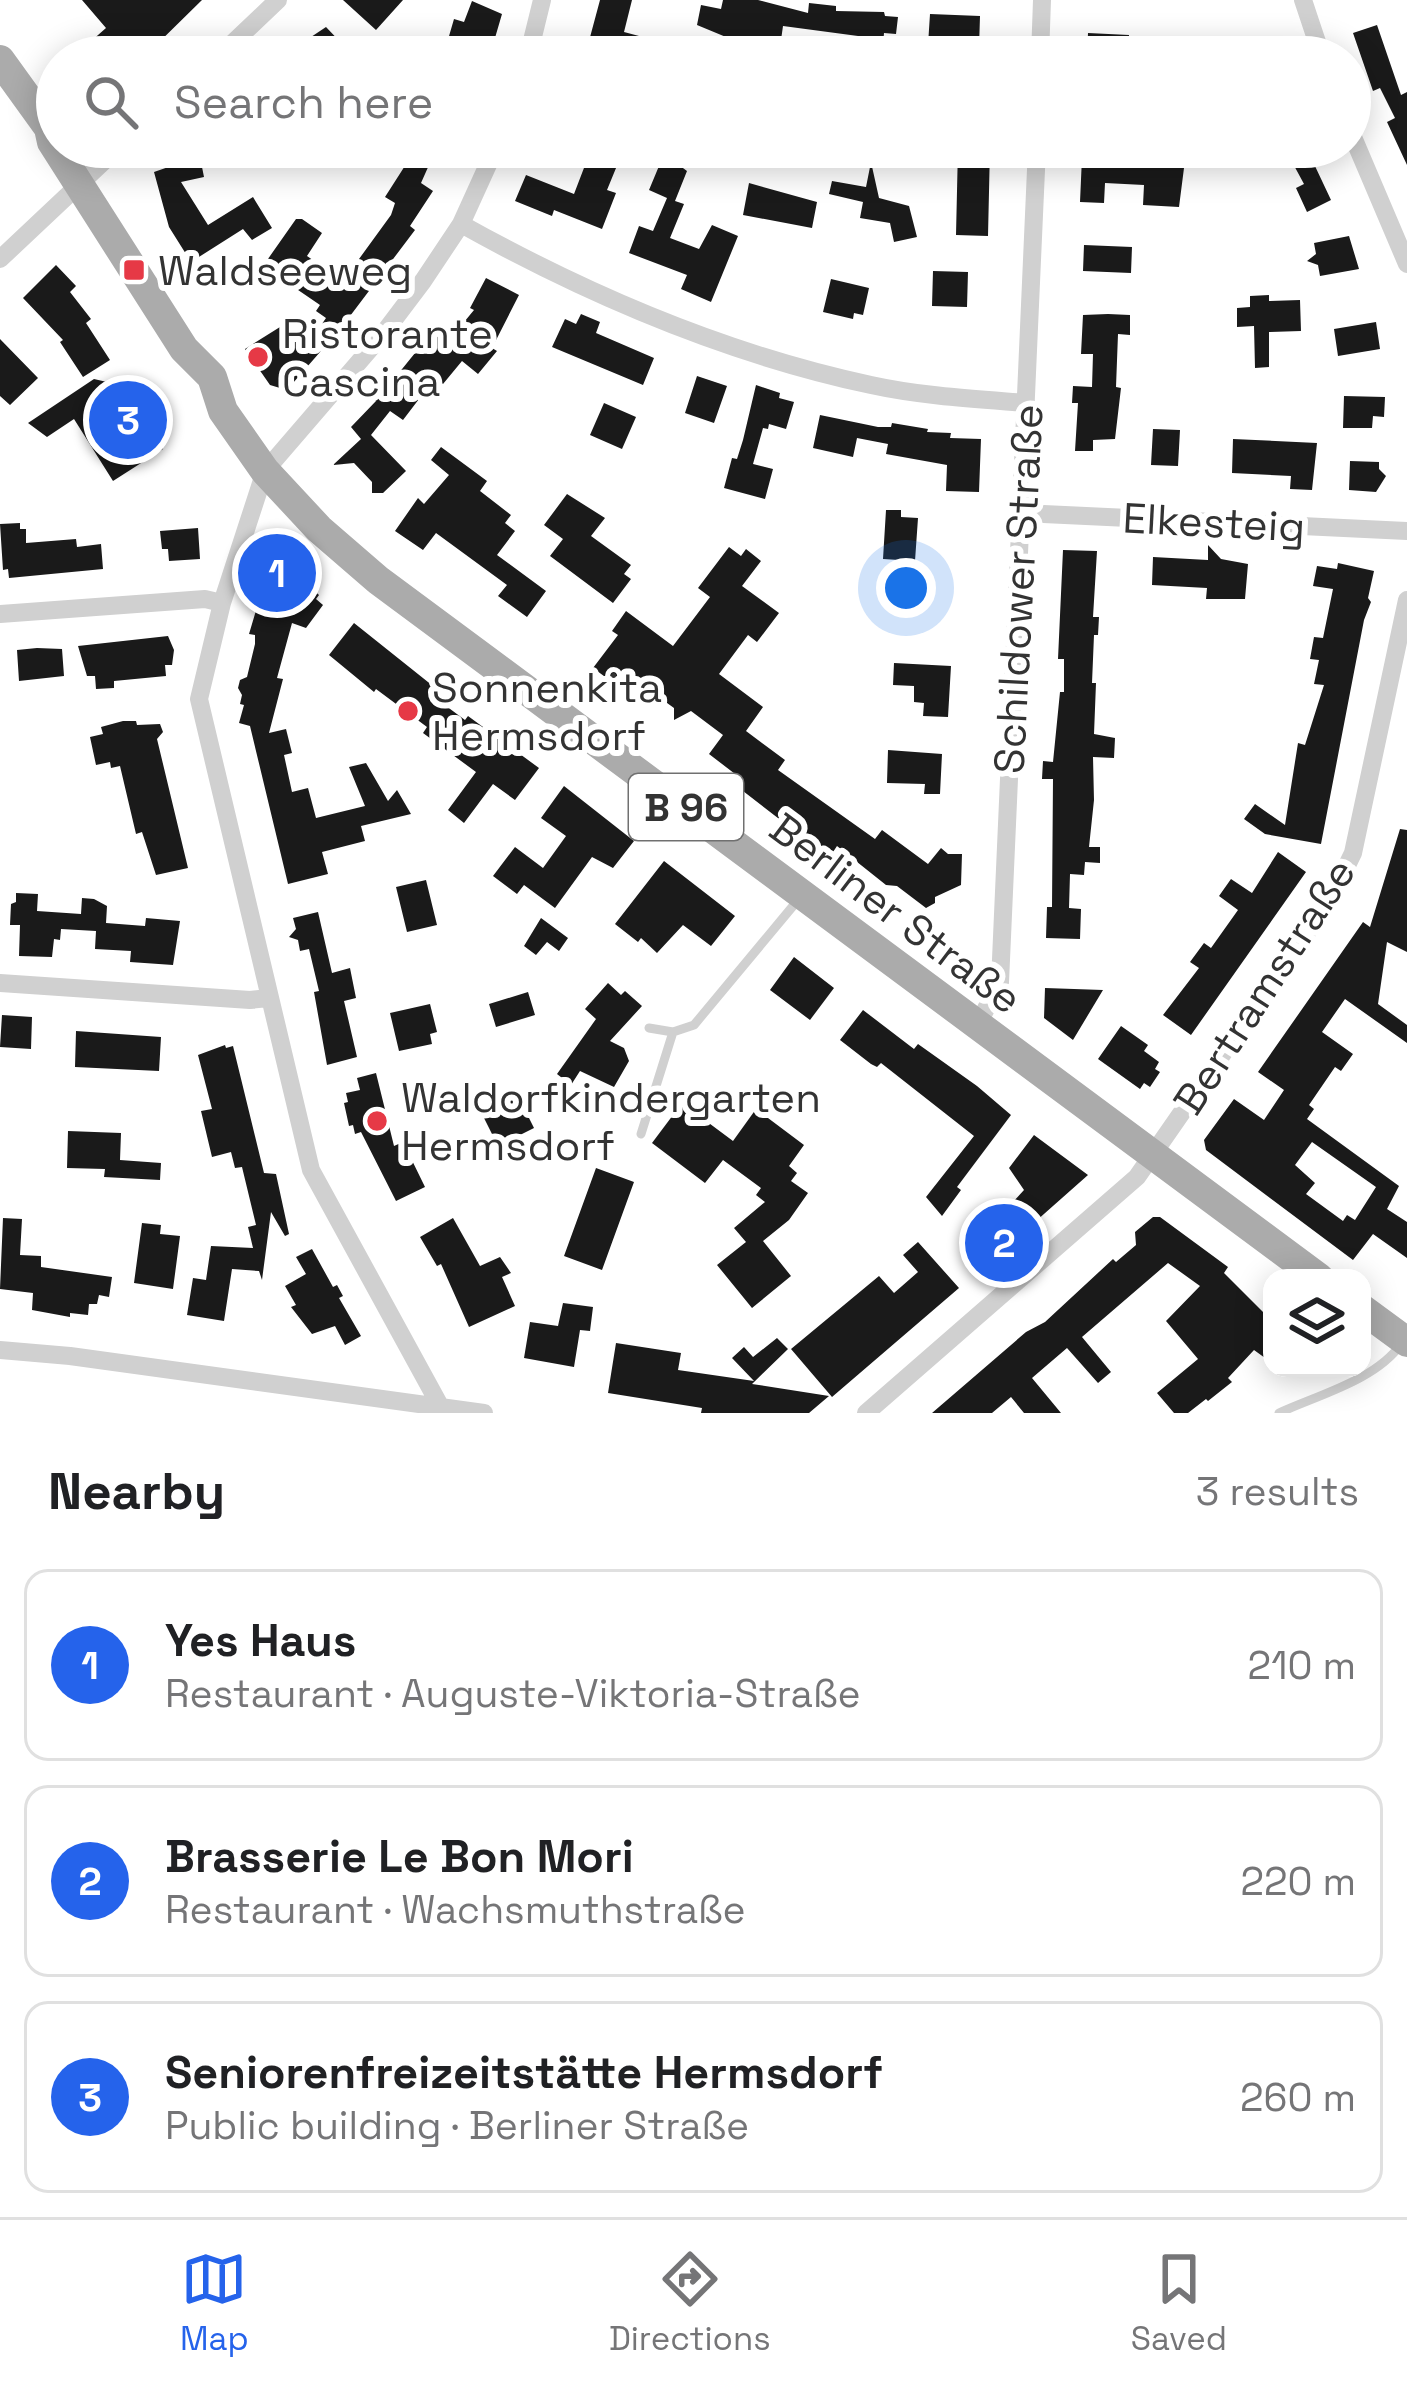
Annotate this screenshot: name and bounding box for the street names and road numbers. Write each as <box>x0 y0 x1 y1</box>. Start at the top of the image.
street label: Schildower Straße <box>982 403 1055 775</box>
street label: Elkesteig <box>1121 491 1307 554</box>
road number: B 96 <box>629 774 743 840</box>
street label: Berliner Straße <box>759 801 1032 1025</box>
street label: Bertramstraße <box>1162 848 1367 1124</box>

